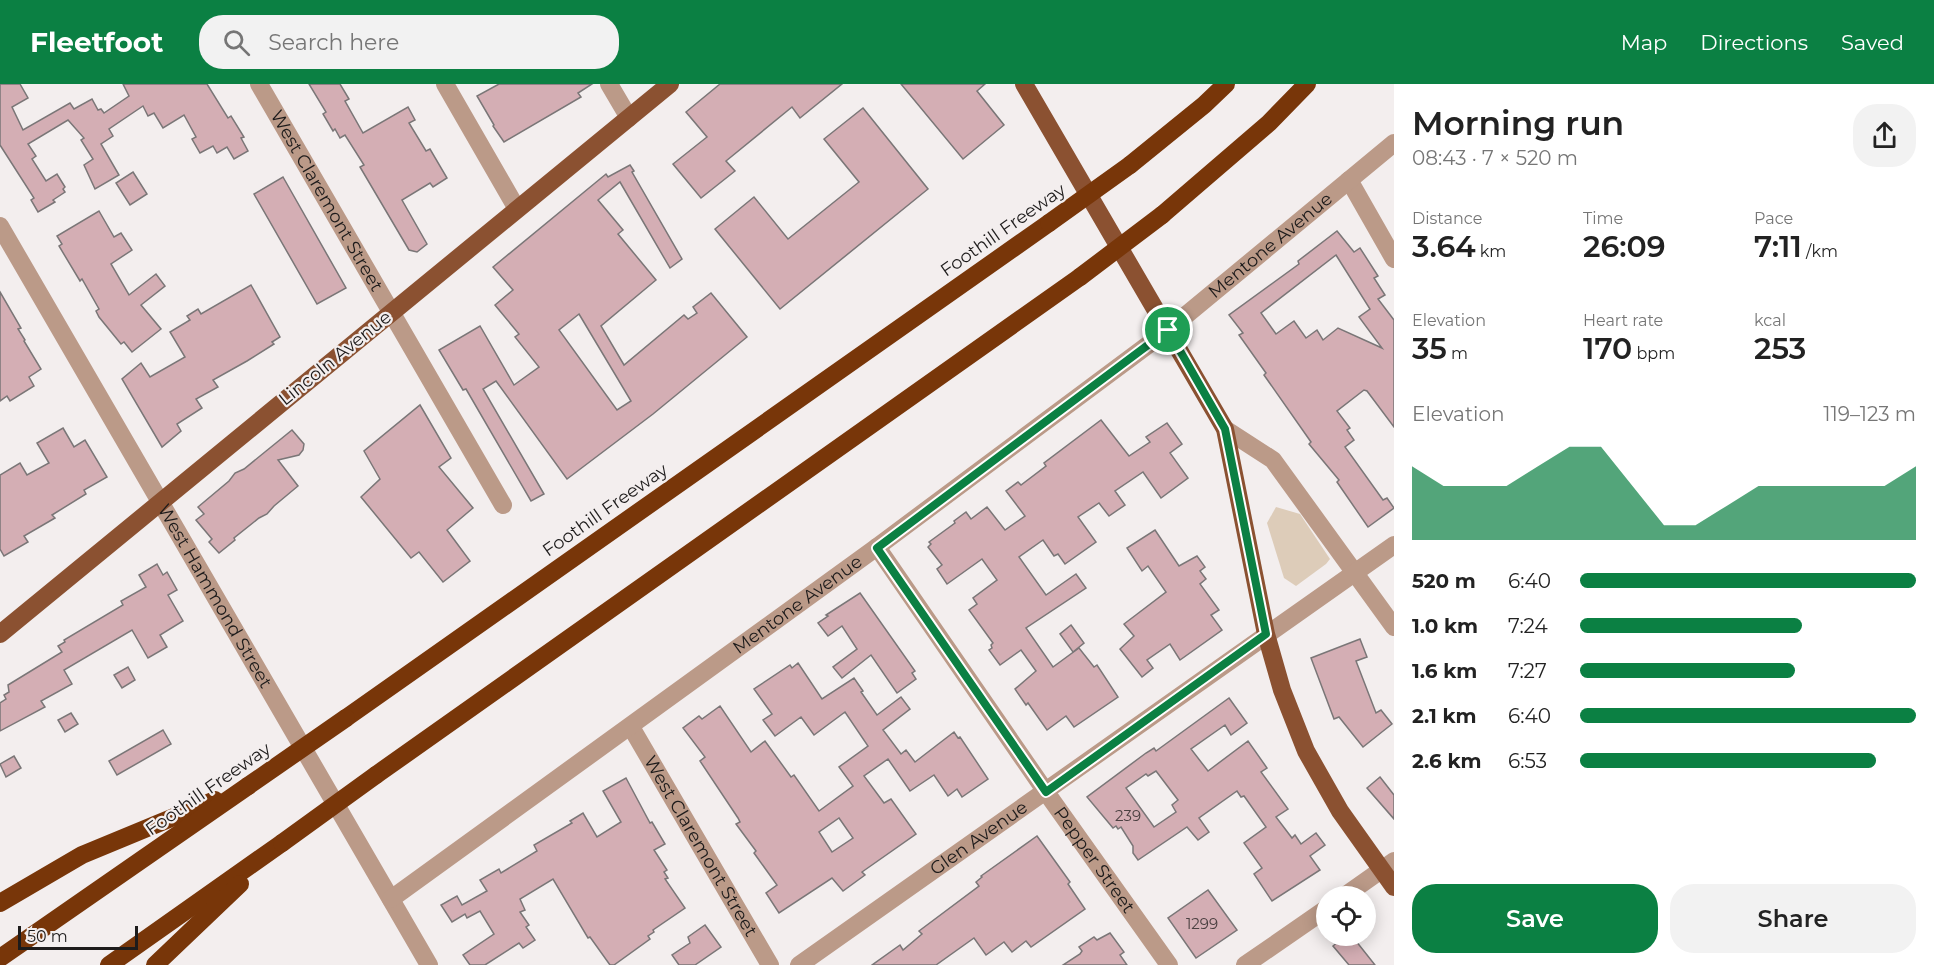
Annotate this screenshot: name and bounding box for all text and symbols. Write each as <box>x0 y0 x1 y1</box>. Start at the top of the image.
search box <box>199 15 619 69</box>
text: Fleetfoot <box>30 25 163 59</box>
icon: search <box>220 26 253 59</box>
text: Search here <box>268 29 399 56</box>
text: Map <box>1621 30 1667 55</box>
text: Directions <box>1700 30 1808 55</box>
text: Saved <box>1841 30 1904 55</box>
text: Morning run <box>1412 103 1624 143</box>
button: share <box>1853 104 1916 167</box>
street label: West Claremont Street <box>266 106 388 295</box>
text: 08:43 · 7 × 520 m <box>1412 146 1578 170</box>
street label: Foothill Freeway <box>936 179 1070 281</box>
street label: Mentone Avenue <box>1204 188 1337 303</box>
text: Distance <box>1412 209 1482 228</box>
text: Time <box>1583 209 1623 228</box>
text: Pace <box>1754 209 1793 228</box>
text: 3.64 <box>1412 228 1476 265</box>
text: 26:09 <box>1583 228 1666 265</box>
text: 7:11 <box>1754 228 1802 265</box>
text: km <box>1476 242 1506 261</box>
text: /km <box>1802 242 1838 261</box>
pin <box>1142 304 1193 355</box>
street label: Lincoln Avenue <box>274 306 396 410</box>
text: Elevation <box>1412 311 1486 330</box>
text: Heart rate <box>1583 311 1663 330</box>
text: kcal <box>1754 311 1786 330</box>
icon: arrive <box>1151 313 1184 346</box>
text: 35 <box>1412 330 1447 367</box>
text: 170 <box>1583 330 1632 367</box>
text: 253 <box>1754 330 1806 367</box>
text: m <box>1447 344 1468 363</box>
text: bpm <box>1632 344 1675 363</box>
text: Elevation <box>1412 402 1504 426</box>
text: 119–123 m <box>1823 402 1916 426</box>
street label: Foothill Freeway <box>538 459 672 561</box>
street label: West Hammond Street <box>153 500 277 692</box>
street label: Mentone Avenue <box>729 550 867 659</box>
text: 520 m <box>1412 569 1476 593</box>
text: 6:40 <box>1508 569 1551 593</box>
text: 1.0 km <box>1412 614 1478 638</box>
text: 7:24 <box>1508 614 1548 638</box>
text: 1.6 km <box>1412 659 1477 683</box>
text: 7:27 <box>1508 659 1547 683</box>
text: 2.1 km <box>1412 704 1476 728</box>
text: 6:40 <box>1508 704 1551 728</box>
street label: Foothill Freeway <box>141 738 275 840</box>
text: 2.6 km <box>1412 749 1481 773</box>
text: 6:53 <box>1508 749 1547 773</box>
street label: West Claremont Street <box>639 752 762 941</box>
street label: Glen Avenue <box>926 796 1032 880</box>
street label: Pepper Street <box>1049 803 1140 917</box>
house number: 239 <box>1115 806 1141 825</box>
button: Save <box>1412 884 1658 953</box>
button: Share <box>1670 884 1916 953</box>
map controls <box>1316 886 1376 946</box>
button: locate <box>1316 886 1376 946</box>
house number: 1299 <box>1186 914 1218 933</box>
scale bar <box>18 923 138 950</box>
text: 50 m <box>27 927 68 946</box>

